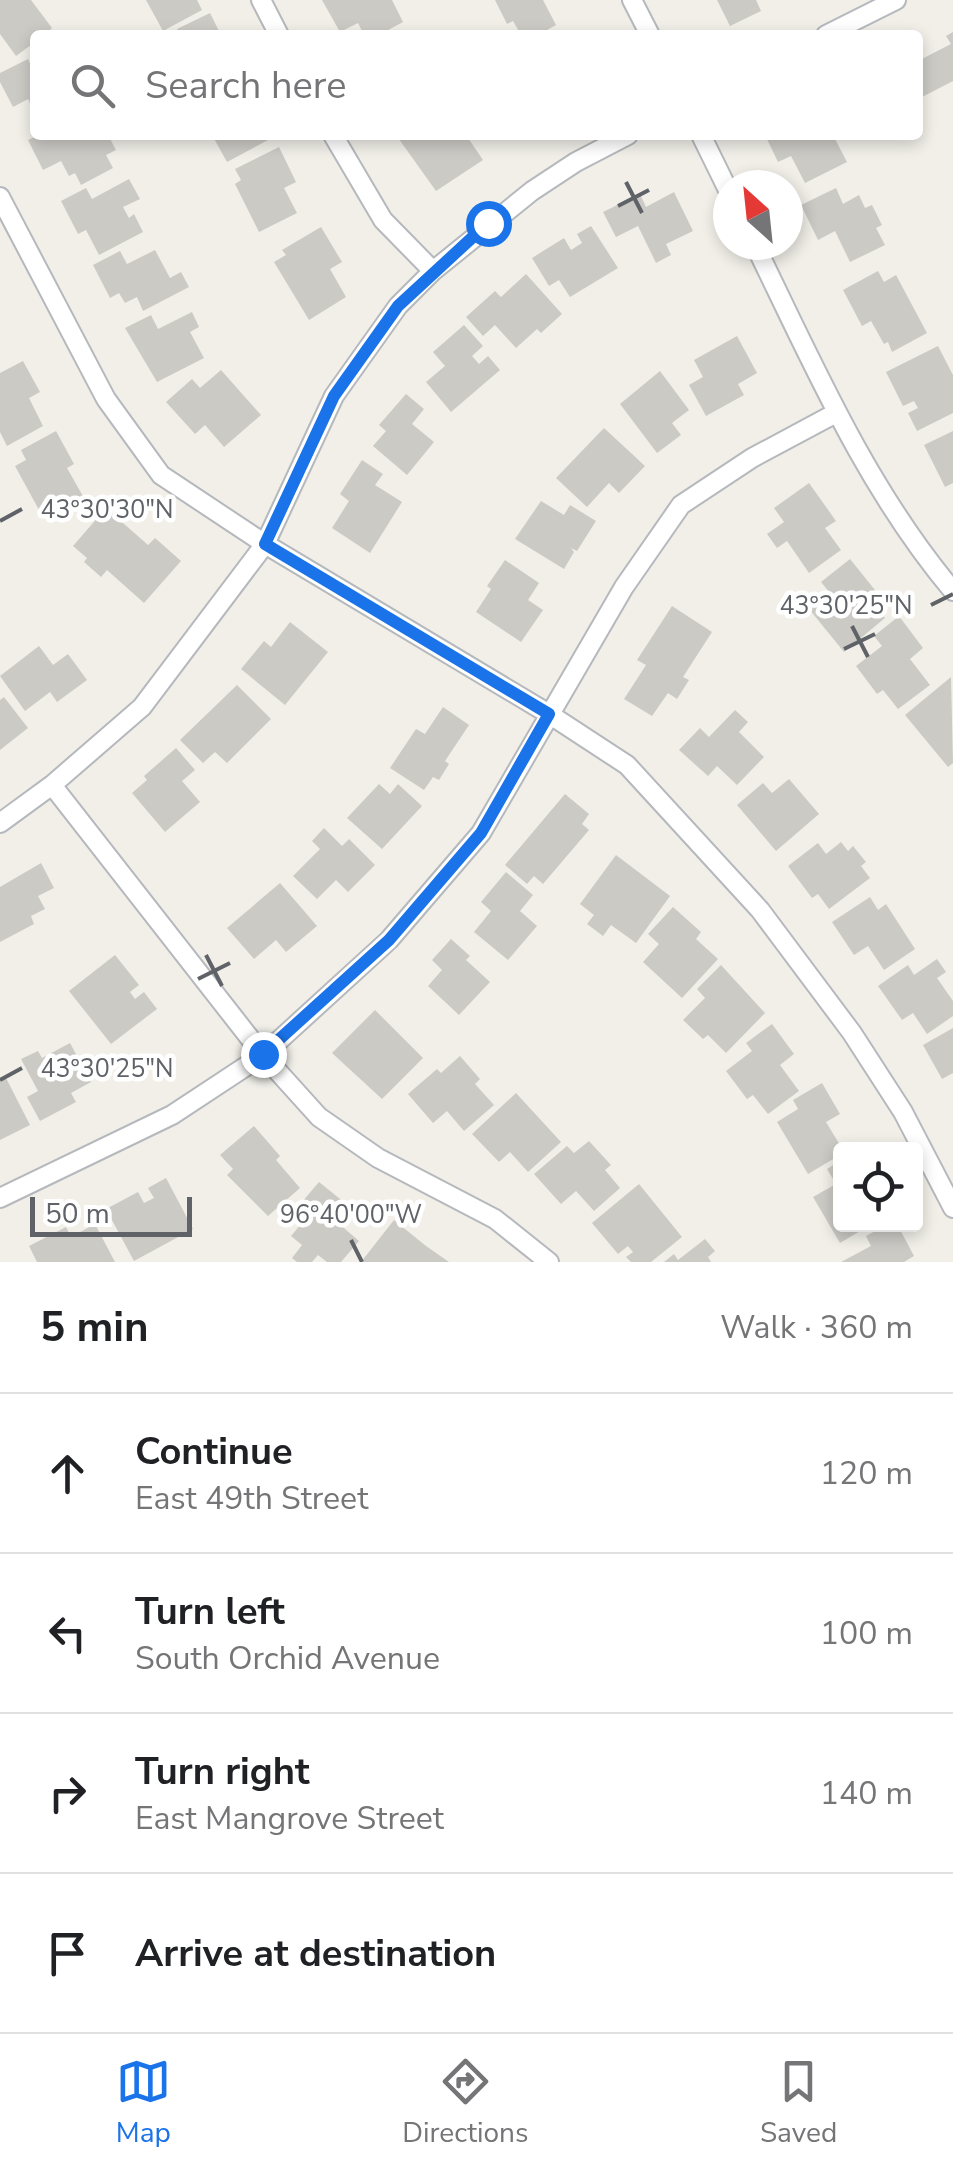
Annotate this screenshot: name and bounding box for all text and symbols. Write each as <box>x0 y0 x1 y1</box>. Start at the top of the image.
search box <box>30 30 923 140</box>
icon: search <box>65 58 120 113</box>
text: Search here <box>145 60 346 111</box>
north arrow <box>713 170 803 260</box>
route start <box>466 201 512 247</box>
text: 43°30'30"N <box>40 493 174 527</box>
text: 43°30'25"N <box>779 589 913 623</box>
route end <box>241 1032 287 1078</box>
text: 43°30'25"N <box>40 1052 174 1086</box>
map controls <box>833 1142 923 1232</box>
button: locate <box>833 1142 923 1232</box>
scale bar <box>30 1192 192 1236</box>
text: 50 m <box>45 1195 110 1233</box>
text: 96°40'00"W <box>280 1198 422 1232</box>
text: 5 min <box>40 1299 149 1356</box>
text: Walk · 360 m <box>720 1306 913 1349</box>
text: Continue <box>135 1426 293 1477</box>
icon: ahead <box>40 1446 95 1501</box>
text: 120 m <box>820 1452 913 1495</box>
text: East 49th Street <box>135 1477 368 1520</box>
text: Turn left <box>135 1586 285 1637</box>
icon: left <box>40 1606 95 1661</box>
text: 100 m <box>820 1612 913 1655</box>
text: South Orchid Avenue <box>135 1637 440 1680</box>
text: Turn right <box>135 1746 310 1797</box>
icon: right <box>40 1766 95 1821</box>
text: 140 m <box>820 1772 913 1815</box>
text: East Mangrove Street <box>135 1797 444 1840</box>
icon: arrive <box>40 1926 95 1981</box>
text: Arrive at destination <box>135 1928 496 1979</box>
tab: Map <box>116 2054 171 2152</box>
tab: Directions <box>402 2054 528 2152</box>
tab: Saved <box>760 2054 837 2152</box>

